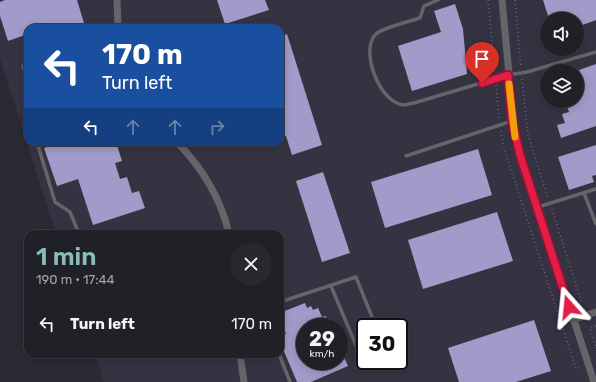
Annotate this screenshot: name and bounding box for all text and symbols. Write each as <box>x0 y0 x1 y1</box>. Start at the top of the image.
map controls <box>540 12 584 108</box>
button: sound <box>540 12 584 56</box>
text: 170 m <box>102 38 183 71</box>
icon: left <box>36 40 88 92</box>
pin <box>465 42 499 83</box>
icon: arrive <box>471 48 493 70</box>
button: layers <box>540 64 584 108</box>
text: Turn left <box>102 72 172 94</box>
icon: left <box>80 116 102 138</box>
icon: ahead <box>122 116 144 138</box>
icon: ahead <box>164 116 186 138</box>
icon: right <box>206 116 228 138</box>
text: 1 min <box>36 243 96 271</box>
button: close <box>230 243 272 285</box>
text: 190 m · 17:44 <box>36 272 115 287</box>
position arrow <box>548 286 590 328</box>
icon: left <box>36 313 58 335</box>
text: Turn left <box>70 315 135 333</box>
text: 170 m <box>231 315 272 333</box>
speed limit sign: 30 <box>356 318 408 370</box>
text: 29 <box>309 327 335 351</box>
text: km/h <box>310 348 334 360</box>

